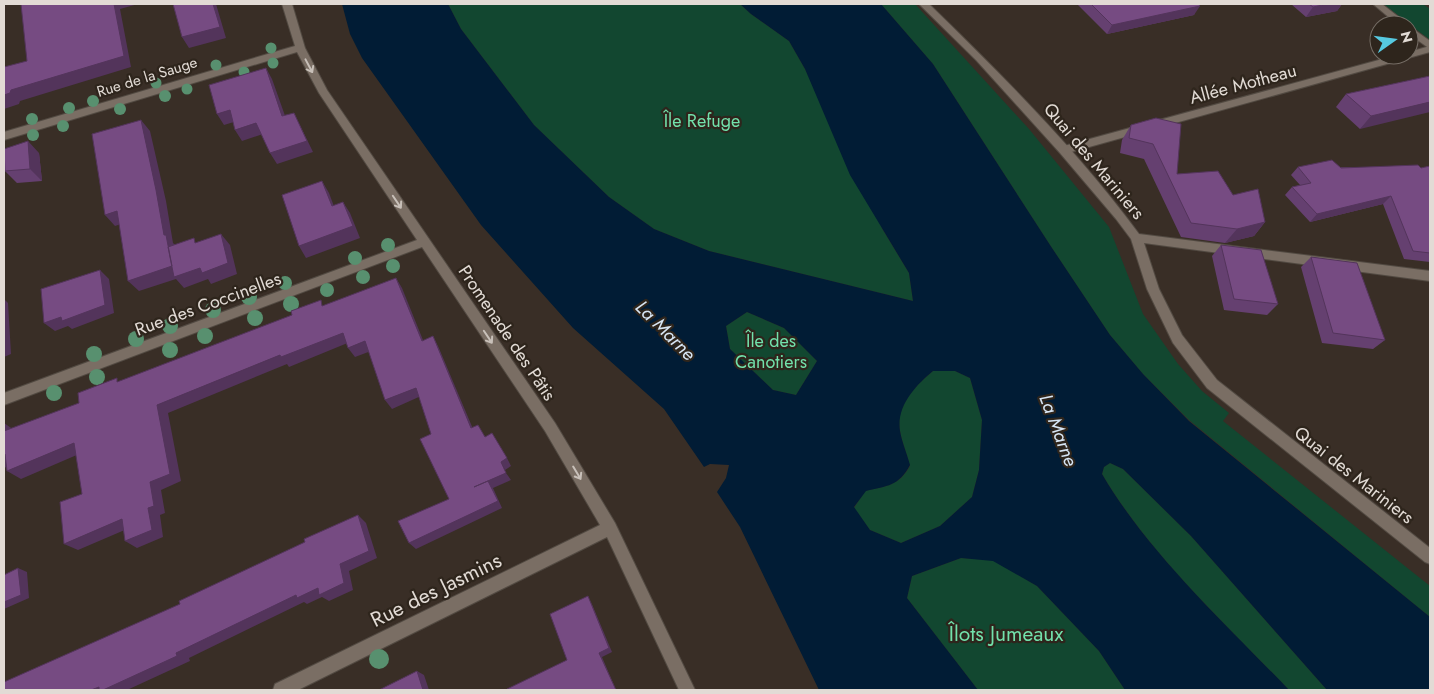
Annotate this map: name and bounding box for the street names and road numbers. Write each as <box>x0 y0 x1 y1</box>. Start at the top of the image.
street label: Rue de la Sauge <box>94 51 200 103</box>
street label: Allée Motheau <box>1187 57 1299 111</box>
street label: Quai des Mariniers <box>1037 97 1151 225</box>
street label: Promenade des Pâtis <box>452 260 562 406</box>
street label: Rue des Coccinelles <box>131 265 285 343</box>
street label: Quai des Mariniers <box>1289 420 1419 530</box>
street label: Rue des Jasmins <box>365 545 507 635</box>

